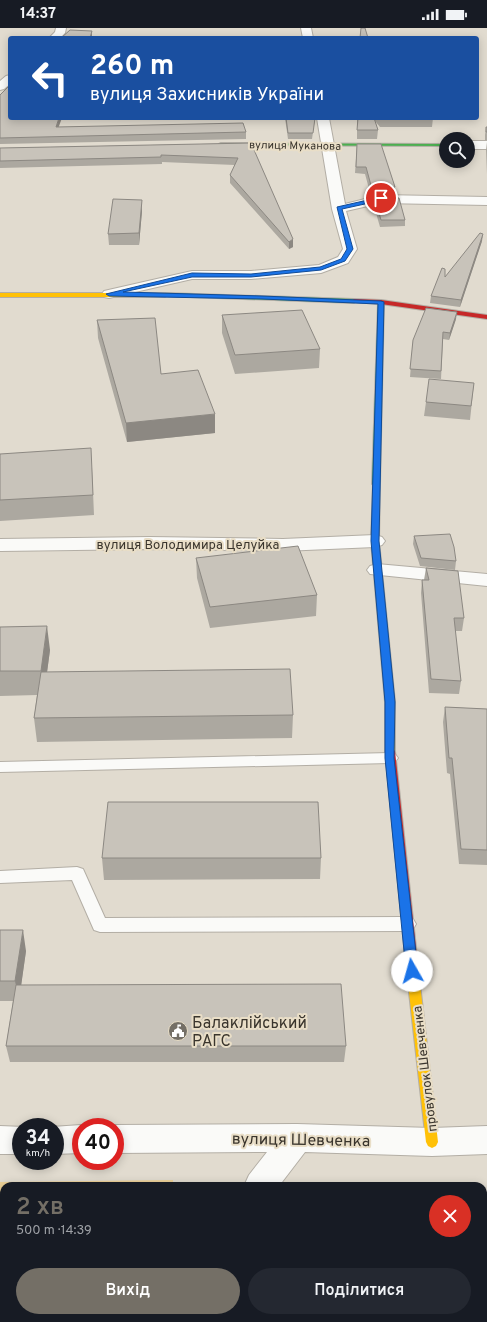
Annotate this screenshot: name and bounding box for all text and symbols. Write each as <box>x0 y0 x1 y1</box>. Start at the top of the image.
text: 14:37 <box>20 5 56 24</box>
text: 260 m <box>90 49 174 85</box>
icon: left <box>24 52 76 104</box>
text: вулиця Захисників України <box>90 84 324 107</box>
map controls <box>439 132 475 168</box>
button: search <box>439 132 475 168</box>
street label: вулиця Муканова <box>249 138 341 154</box>
pin <box>364 181 398 215</box>
icon: arrive <box>370 187 392 209</box>
street label: вулиця Володимира Целуйка <box>97 538 279 554</box>
position arrow <box>391 950 433 992</box>
street label: провулок Шевченка <box>410 1005 442 1133</box>
place label: Балаклійський РАГС <box>192 1014 307 1052</box>
public building icon: Балаклійський РАГС <box>167 1020 189 1042</box>
speed limit sign: 40 <box>72 1118 124 1170</box>
text: 34 <box>26 1126 50 1152</box>
street label: вулиця Шевченка <box>232 1130 370 1152</box>
text: km/h <box>26 1147 50 1160</box>
text: 2 хв <box>16 1193 64 1223</box>
button: close <box>429 1195 471 1237</box>
text: 500 m · 14:39 <box>16 1223 92 1239</box>
button: Вихід <box>16 1268 240 1314</box>
button: Поділитися <box>248 1268 471 1314</box>

